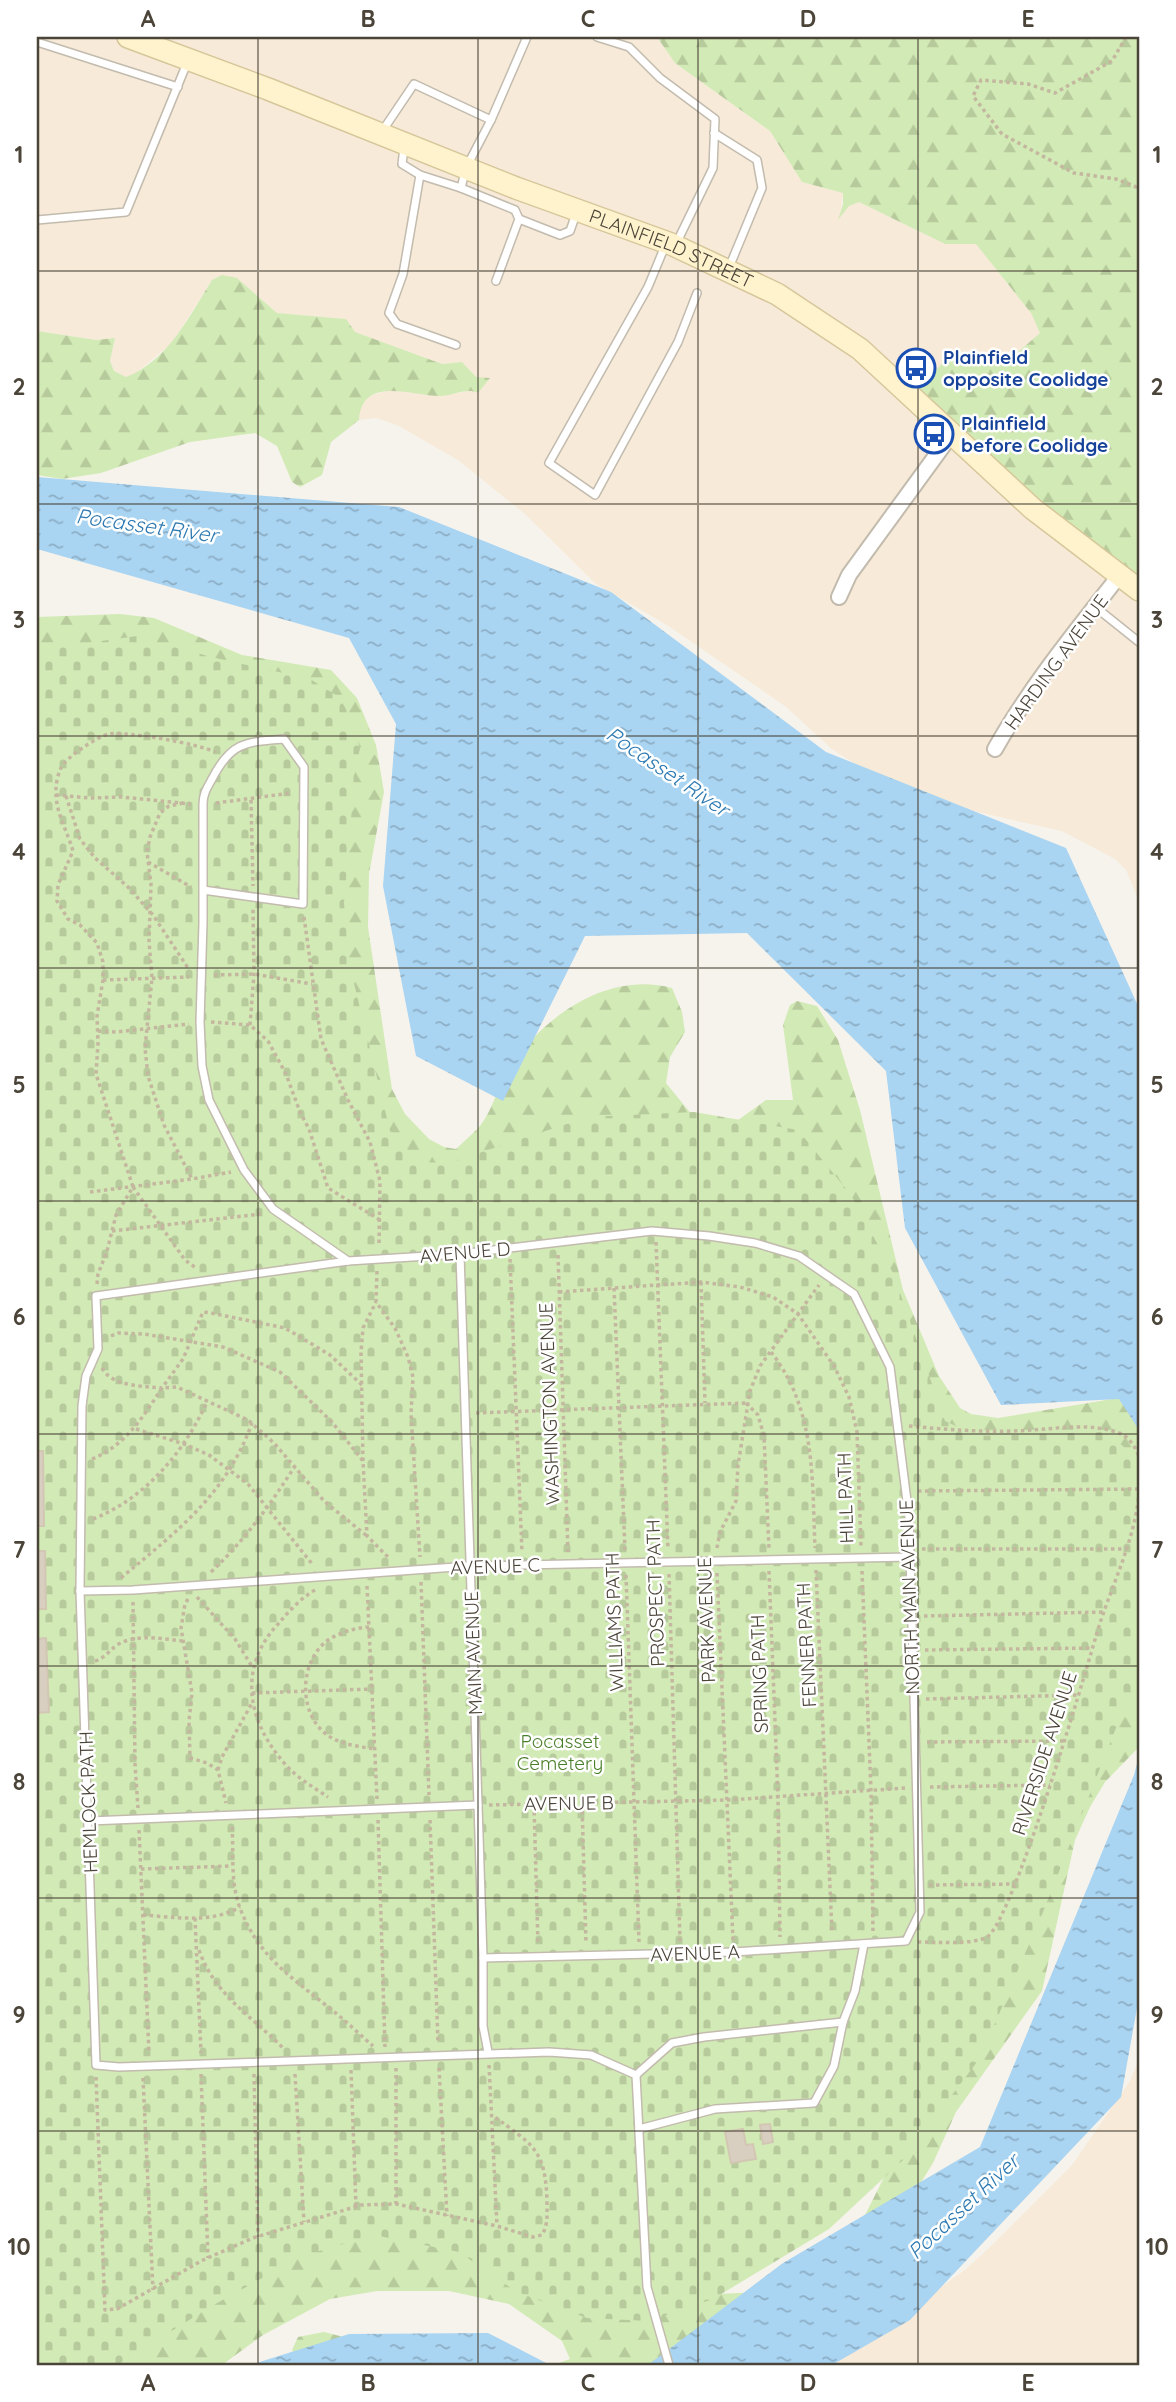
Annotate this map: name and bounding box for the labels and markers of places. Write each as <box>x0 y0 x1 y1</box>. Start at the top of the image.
place label: Plainfield opposite Coolidge <box>943 345 1109 391</box>
bus stop icon: Plainfield opposite Coolidge <box>895 347 937 389</box>
place label: Plainfield before Coolidge <box>961 411 1108 457</box>
bus stop icon: Plainfield before Coolidge <box>913 413 955 455</box>

